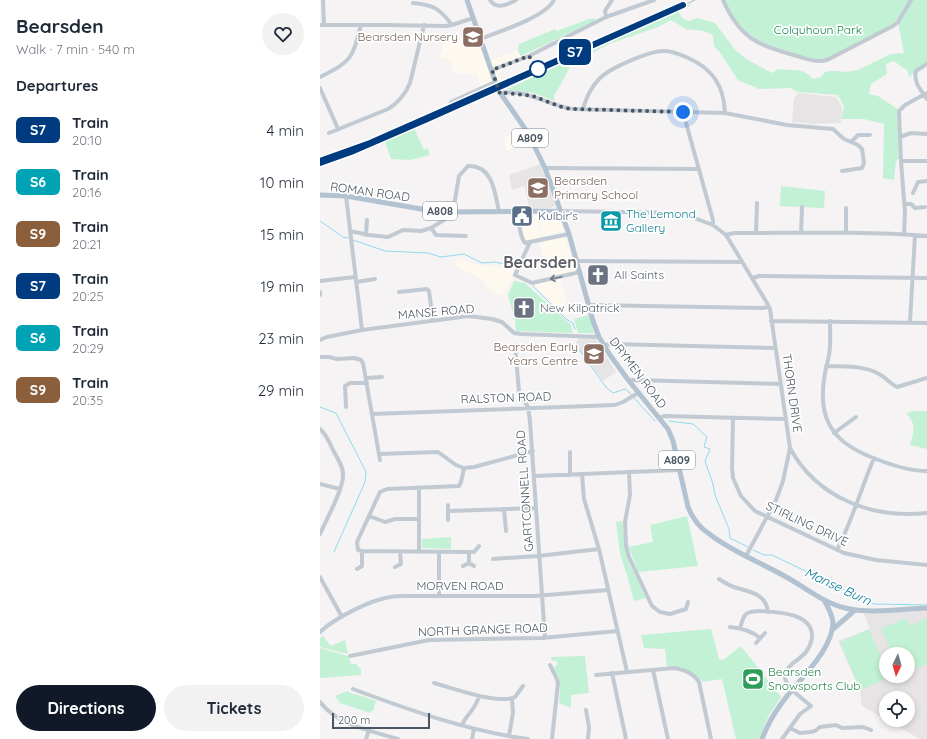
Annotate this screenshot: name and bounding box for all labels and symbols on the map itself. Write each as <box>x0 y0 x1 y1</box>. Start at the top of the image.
park label: Colquhoun Park <box>774 22 862 37</box>
school or university icon: Bearsden Nursery <box>460 24 486 50</box>
place label: Bearsden Nursery <box>358 29 458 44</box>
line badge: S7 <box>557 39 593 65</box>
unlabelled marker <box>529 60 547 78</box>
your location <box>673 102 693 122</box>
road number: A809 <box>512 129 548 147</box>
place label: Bearsden Primary School <box>554 173 638 202</box>
school or university icon: Bearsden Primary School <box>525 175 551 201</box>
street label: ROMAN ROAD <box>329 178 411 205</box>
road number: A808 <box>423 202 457 220</box>
public building icon: Kulbir's <box>509 203 535 229</box>
place label: The Lemond Gallery <box>626 206 696 235</box>
place label: Kulbir's <box>538 208 578 223</box>
museum icon: The Lemond Gallery <box>598 208 624 234</box>
district label: Bearsden <box>503 252 577 272</box>
church icon: All Saints <box>585 262 611 288</box>
place label: All Saints <box>614 267 664 282</box>
one-way arrow <box>550 274 563 282</box>
church icon: New Kilpatrick <box>511 295 537 321</box>
place label: New Kilpatrick <box>540 300 620 315</box>
street label: MANSE ROAD <box>397 301 475 322</box>
street label: DRYMEN ROAD <box>607 334 670 412</box>
place label: Bearsden Early Years Centre <box>493 339 578 368</box>
school or university icon: Bearsden Early Years Centre <box>581 341 607 367</box>
street label: THORN DRIVE <box>780 352 805 434</box>
street label: RALSTON ROAD <box>460 388 552 407</box>
street label: GARTCONNELL ROAD <box>513 429 536 552</box>
road number: A809 <box>659 451 695 469</box>
street label: STIRLING DRIVE <box>764 498 851 549</box>
water label: Manse Burn <box>802 564 874 609</box>
street label: MORVEN ROAD <box>416 578 504 593</box>
street label: NORTH GRANGE ROAD <box>418 620 548 639</box>
north arrow <box>879 647 915 683</box>
place label: Bearsden Snowsports Club <box>768 664 861 693</box>
sports icon: Bearsden Snowsports Club <box>740 666 766 692</box>
scale bar <box>332 711 430 730</box>

